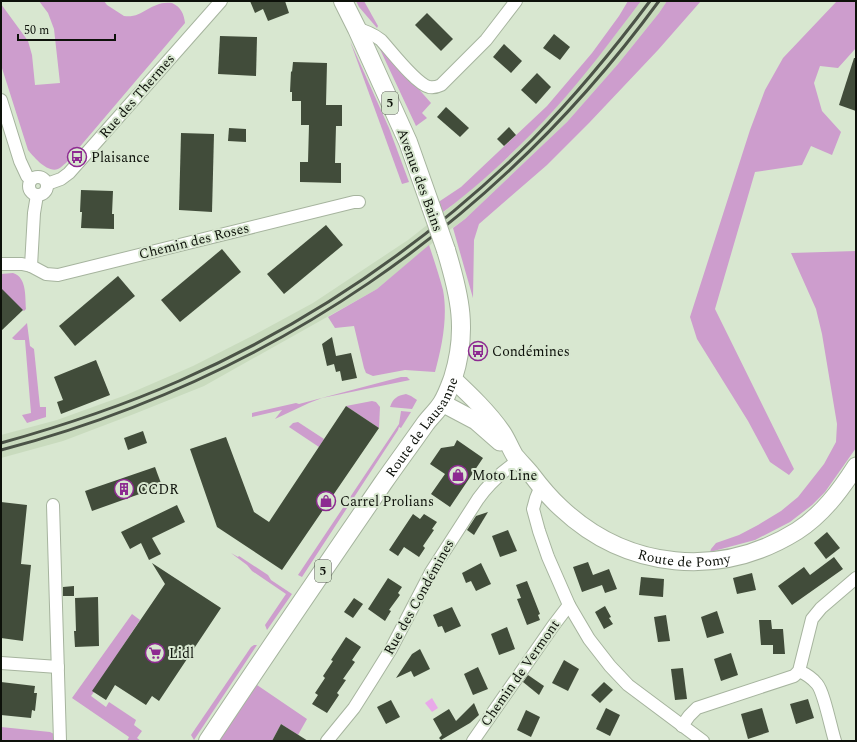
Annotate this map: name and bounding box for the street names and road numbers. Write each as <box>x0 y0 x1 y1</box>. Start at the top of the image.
street label: Rue des Thermes <box>94 49 180 143</box>
road number: 5 <box>382 92 398 114</box>
street label: Avenue des Bains <box>392 125 448 235</box>
street label: Chemin des Roses <box>137 217 251 265</box>
street label: Route de Lausanne <box>380 374 463 481</box>
street label: Rue des Condémines <box>378 535 460 659</box>
street label: Route de Pomy <box>636 543 733 572</box>
road number: 5 <box>315 560 331 582</box>
street label: Chemin de Vermont <box>475 615 565 731</box>

